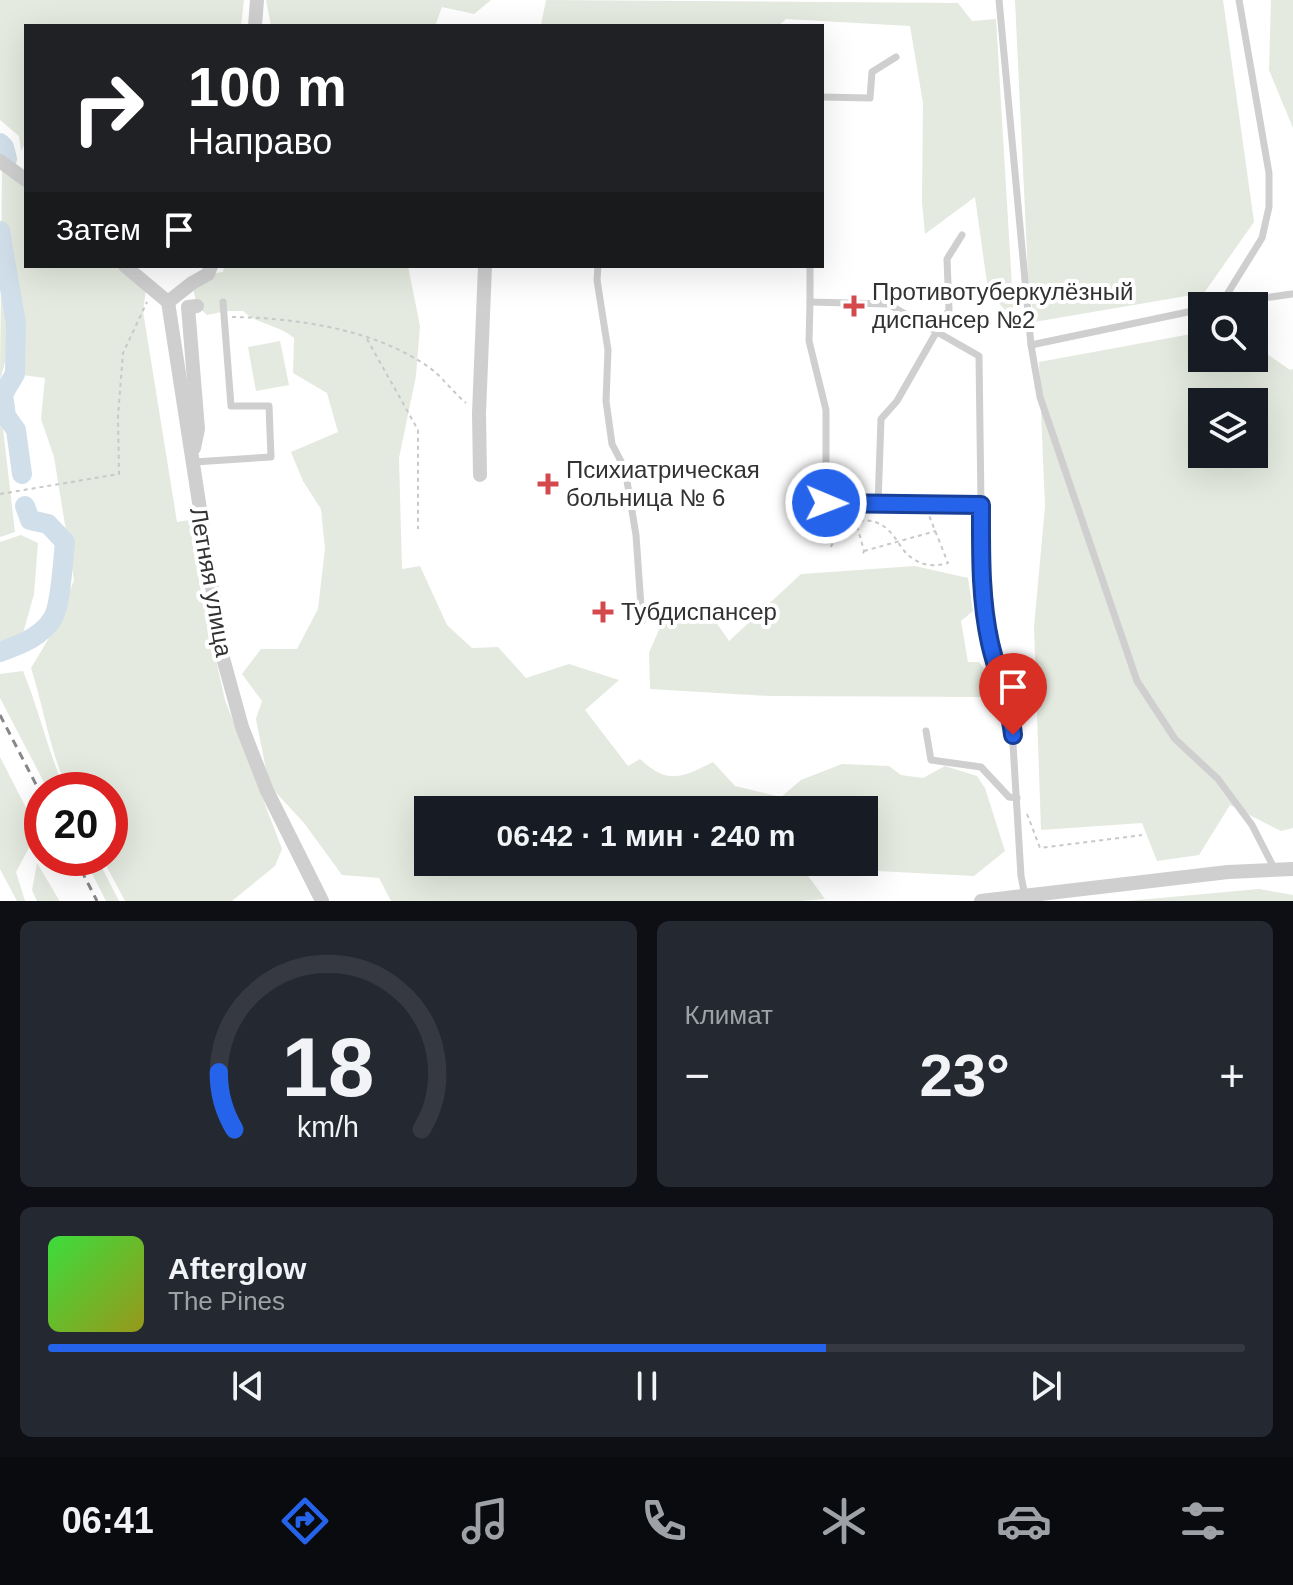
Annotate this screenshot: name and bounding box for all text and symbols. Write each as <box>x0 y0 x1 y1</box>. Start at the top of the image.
text: 100 m <box>188 55 347 118</box>
icon: right <box>56 56 160 160</box>
text: Направо <box>188 121 332 162</box>
icon: arrive <box>157 208 201 252</box>
text: Затем <box>56 213 141 246</box>
place label: Противотуберкулёзный диспансер №2 <box>872 278 1133 333</box>
map controls <box>1188 292 1268 468</box>
button: search <box>1188 292 1268 372</box>
marker: Противотуберкулёзный диспансер №2 <box>843 295 865 317</box>
button: layers <box>1188 388 1268 468</box>
place label: Психиатрическая больница № 6 <box>566 456 760 511</box>
position arrow <box>784 461 868 545</box>
marker: Психиатрическая больница № 6 <box>537 473 559 495</box>
street label: Летняя улица <box>185 505 238 659</box>
place label: Тубдиспансер <box>621 598 777 625</box>
marker: Тубдиспансер <box>592 601 614 623</box>
pin <box>979 653 1047 735</box>
icon: arrive <box>991 665 1035 709</box>
speed limit sign: 20 <box>24 772 128 876</box>
text: 06:42 · 1 мин · 240 m <box>497 819 795 852</box>
text: Климат <box>685 1000 773 1030</box>
text: 18 <box>282 1021 375 1114</box>
text: 23° <box>919 1042 1010 1109</box>
text: − <box>685 1051 710 1100</box>
text: + <box>1219 1051 1245 1100</box>
text: km/h <box>297 1111 359 1143</box>
text: Afterglow <box>168 1252 306 1285</box>
text: The Pines <box>168 1286 285 1316</box>
icon: previous <box>226 1364 270 1408</box>
icon: pause <box>625 1364 669 1408</box>
icon: next <box>1024 1364 1068 1408</box>
icon: directions <box>277 1493 333 1549</box>
icon: music <box>457 1493 513 1549</box>
icon: phone <box>636 1493 692 1549</box>
icon: climate <box>816 1493 872 1549</box>
icon: car <box>996 1493 1052 1549</box>
icon: filters <box>1175 1493 1231 1549</box>
text: 06:41 <box>62 1500 154 1541</box>

